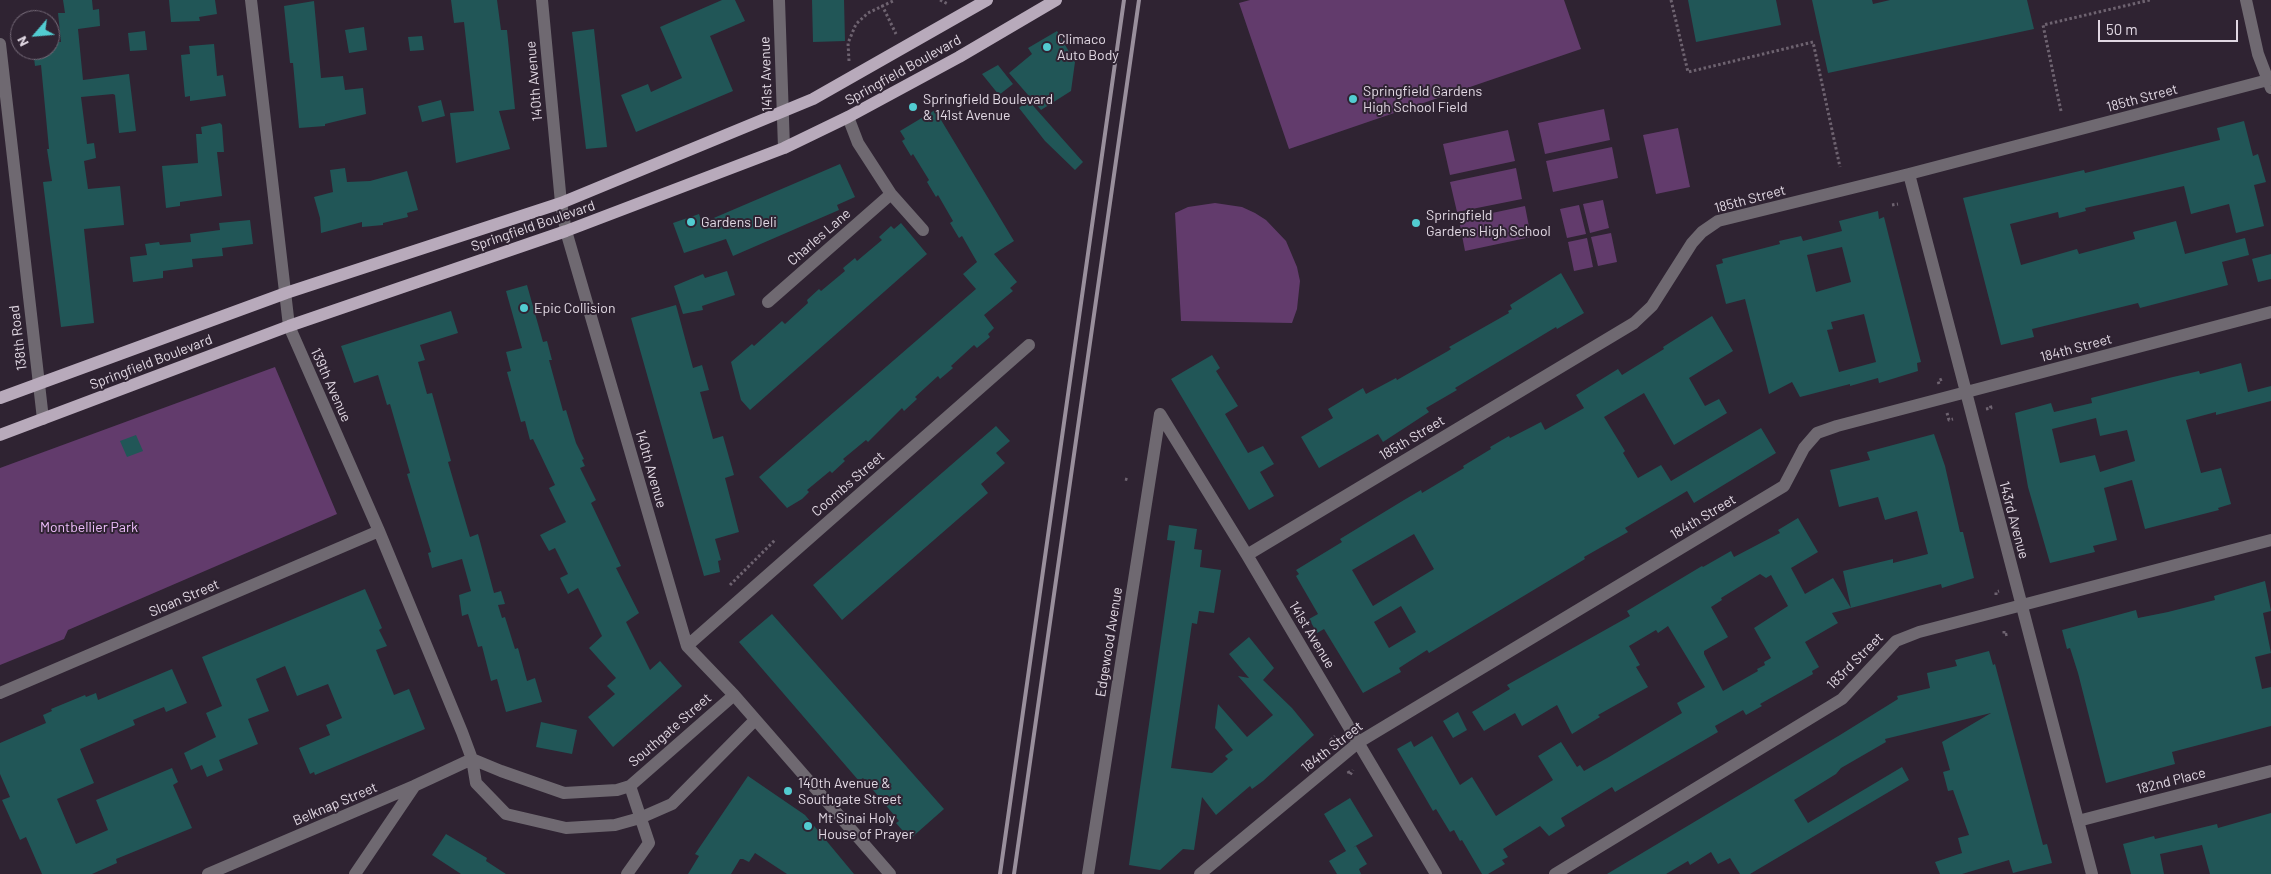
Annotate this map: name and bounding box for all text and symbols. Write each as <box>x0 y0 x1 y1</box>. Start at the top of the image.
north arrow <box>10 10 60 60</box>
scale bar <box>2101 10 2241 42</box>
text: 50 m <box>2106 20 2138 38</box>
street label: Springfield Boulevard <box>842 31 964 109</box>
place label: Climaco Auto Body <box>1057 31 1119 64</box>
text: N <box>12 34 32 50</box>
street label: 141st Avenue <box>756 36 776 112</box>
street label: 140th Avenue <box>522 40 546 122</box>
marker: Climaco Auto Body <box>1041 41 1053 53</box>
street label: 185th Street <box>2105 80 2179 116</box>
place label: Springfield Gardens High School Field <box>1363 83 1482 115</box>
place label: Springfield Boulevard & 141st Avenue <box>923 91 1053 124</box>
marker: Springfield Gardens High School Field <box>1347 93 1359 105</box>
marker: Springfield Boulevard & 141st Avenue <box>907 101 919 113</box>
street label: 185th Street <box>1713 181 1787 217</box>
street label: Springfield Boulevard <box>469 197 597 255</box>
street label: Charles Lane <box>784 205 854 269</box>
place label: Springfield Gardens High School <box>1426 207 1551 240</box>
place label: Gardens Deli <box>701 214 777 230</box>
marker: Gardens Deli <box>685 216 697 228</box>
marker: Springfield Gardens High School <box>1410 217 1422 229</box>
place label: Epic Collision <box>534 300 615 316</box>
marker: Epic Collision <box>518 302 530 314</box>
street label: 138th Road <box>6 304 30 372</box>
street label: 184th Street <box>2038 330 2114 366</box>
street label: Springfield Boulevard <box>87 331 215 393</box>
street label: 139th Avenue <box>307 345 355 425</box>
street label: 185th Street <box>1376 412 1448 464</box>
street label: 140th Avenue <box>632 428 670 510</box>
street label: Coombs Street <box>808 448 888 520</box>
street label: 143rd Avenue <box>1996 479 2032 561</box>
street label: 184th Street <box>1667 491 1739 543</box>
park label: Montbellier Park <box>40 519 138 535</box>
street label: Sloan Street <box>146 576 222 620</box>
street label: Edgewood Avenue <box>1092 586 1126 698</box>
street label: 141st Avenue <box>1285 598 1339 672</box>
street label: 183rd Street <box>1823 629 1887 693</box>
street label: Southgate Street <box>625 690 715 770</box>
street label: 184th Street <box>1298 718 1366 776</box>
street label: 182nd Place <box>2135 764 2207 798</box>
place label: 140th Avenue & Southgate Street <box>798 775 902 808</box>
street label: Belknap Street <box>290 779 380 829</box>
marker: 140th Avenue & Southgate Street <box>782 785 794 797</box>
place label: Mt Sinai Holy House of Prayer <box>818 810 914 842</box>
marker: Mt Sinai Holy House of Prayer <box>802 820 814 832</box>

